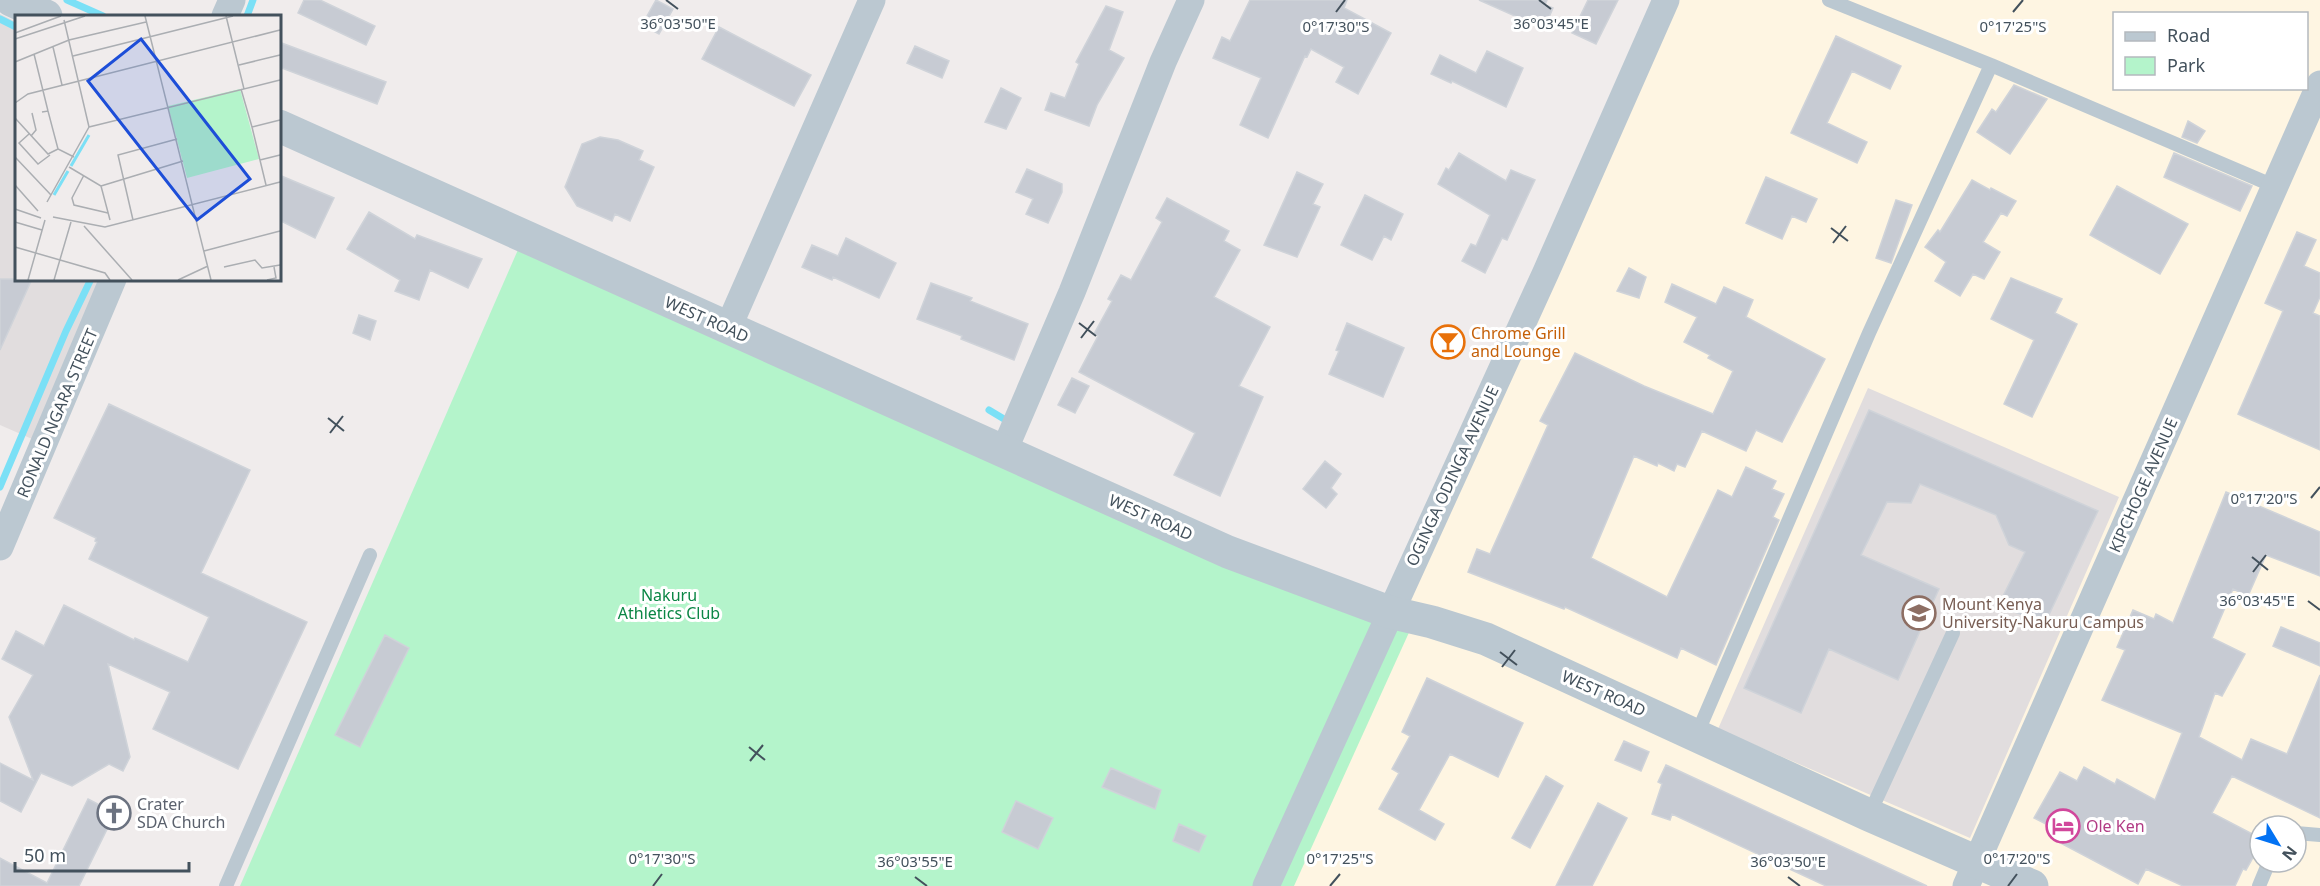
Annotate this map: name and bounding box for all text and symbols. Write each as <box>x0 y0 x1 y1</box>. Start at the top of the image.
legend <box>2113 12 2308 90</box>
text: 36°03'50"E <box>640 13 716 33</box>
text: 36°03'45"E <box>1513 13 1589 33</box>
inset map <box>15 15 280 280</box>
text: 0°17'30"S <box>1302 16 1370 36</box>
text: 0°17'25"S <box>1979 16 2047 36</box>
text: Road <box>2167 23 2210 47</box>
text: Park <box>2167 53 2205 77</box>
street label: WEST ROAD <box>662 291 752 347</box>
place label: Chrome Grill and Lounge <box>1471 322 1566 362</box>
bar icon: Chrome Grill and Lounge <box>1430 324 1466 360</box>
street label: RONALD NGARA STREET <box>11 325 103 501</box>
street label: OGINGA ODINGA AVENUE <box>1401 382 1503 570</box>
street label: KIPCHOGE AVENUE <box>2103 414 2183 556</box>
text: 0°17'20"S <box>2230 488 2298 508</box>
street label: WEST ROAD <box>1106 489 1196 545</box>
park label: Nakuru Athletics Club <box>618 584 720 624</box>
text: 36°03'45"E <box>2219 590 2295 610</box>
place label: Mount Kenya University-Nakuru Campus <box>1942 593 2144 633</box>
school or university icon: Mount Kenya University-Nakuru Campus <box>1901 595 1937 631</box>
street label: WEST ROAD <box>1559 665 1649 721</box>
place label: Crater SDA Church <box>137 793 225 833</box>
church icon: Crater SDA Church <box>96 795 132 831</box>
hotel icon: Ole Ken <box>2045 808 2081 844</box>
north arrow <box>2248 814 2308 874</box>
place label: Ole Ken <box>2086 815 2145 837</box>
scale bar <box>15 835 189 873</box>
text: N <box>2277 841 2302 865</box>
text: 50 m <box>24 843 66 867</box>
text: 0°17'30"S <box>628 848 696 868</box>
text: 0°17'25"S <box>1306 848 1374 868</box>
text: 0°17'20"S <box>1983 848 2051 868</box>
text: 36°03'55"E <box>877 851 953 871</box>
text: 36°03'50"E <box>1750 851 1826 871</box>

